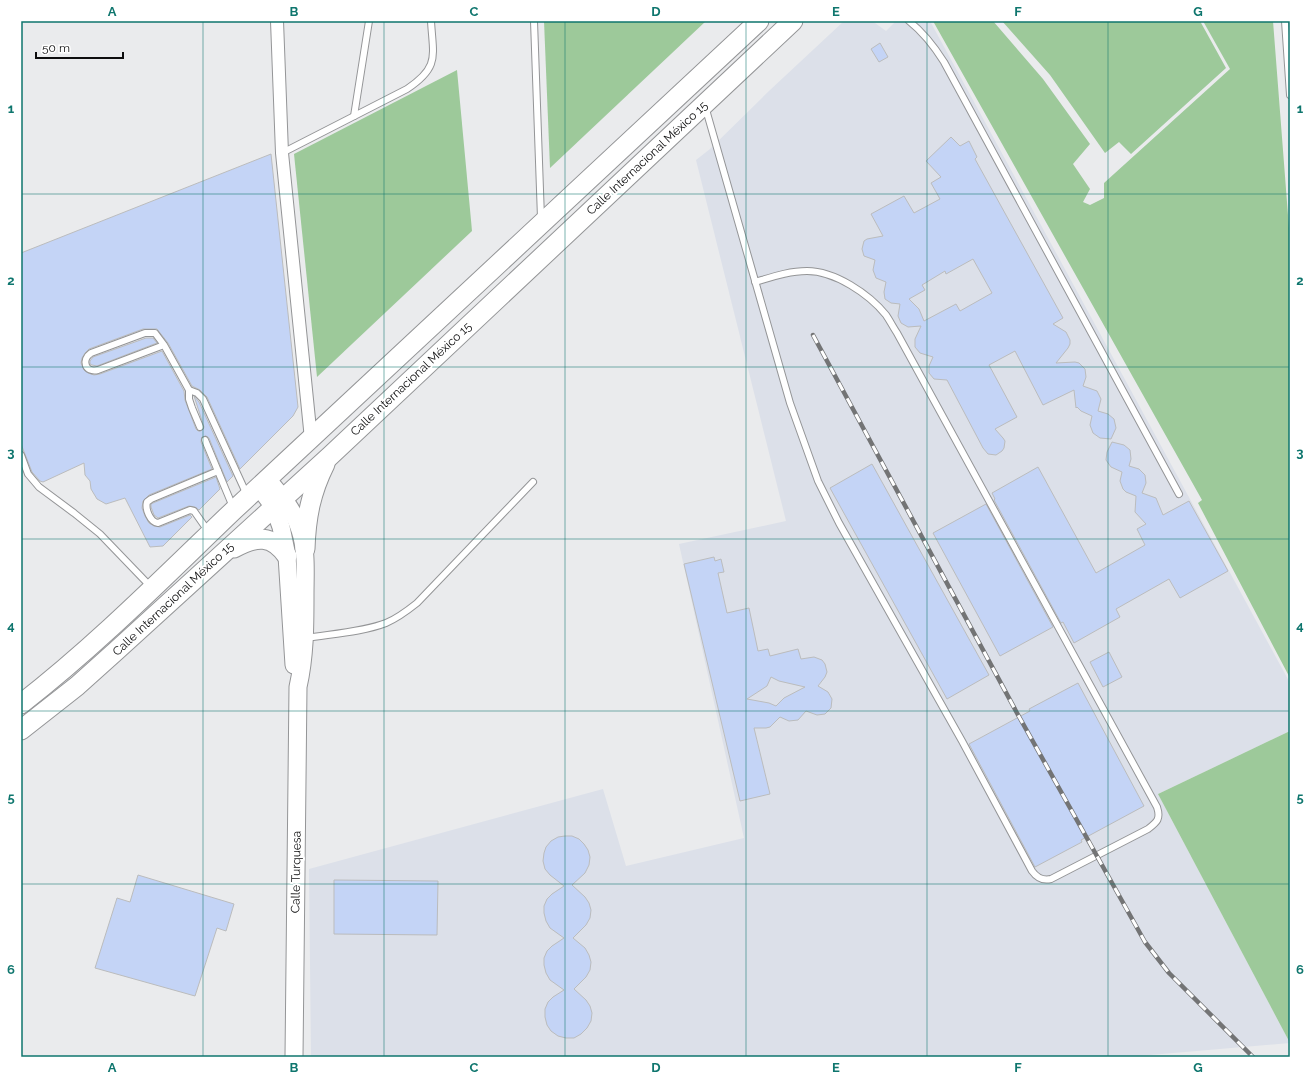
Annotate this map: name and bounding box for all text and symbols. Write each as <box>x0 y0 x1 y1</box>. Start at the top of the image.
text: A <box>108 4 117 19</box>
text: B <box>290 4 299 19</box>
text: C <box>470 4 479 19</box>
text: D <box>651 4 661 19</box>
text: E <box>832 4 840 19</box>
text: F <box>1014 4 1022 19</box>
text: G <box>1193 4 1203 19</box>
scale bar <box>36 34 123 60</box>
text: 50 m <box>42 41 70 55</box>
street label: Calle Internacional México 15 <box>584 98 711 218</box>
text: 1 <box>8 101 15 116</box>
text: 1 <box>1297 101 1304 116</box>
text: 2 <box>7 273 15 288</box>
text: 2 <box>1296 273 1304 288</box>
street label: Calle Internacional México 15 <box>348 319 475 439</box>
text: 3 <box>7 445 15 460</box>
text: 3 <box>1296 445 1304 460</box>
street label: Calle Internacional México 15 <box>110 539 237 659</box>
text: 4 <box>7 618 15 633</box>
text: 4 <box>1296 618 1304 633</box>
text: 5 <box>7 790 15 805</box>
text: 5 <box>1296 790 1304 805</box>
street label: Calle Turquesa <box>288 831 304 913</box>
text: 6 <box>7 962 15 977</box>
text: 6 <box>1296 962 1304 977</box>
text: A <box>108 1060 117 1075</box>
text: B <box>290 1060 299 1075</box>
text: C <box>470 1060 479 1075</box>
text: D <box>651 1060 661 1075</box>
text: E <box>832 1060 840 1075</box>
text: F <box>1014 1060 1022 1075</box>
text: G <box>1193 1060 1203 1075</box>

